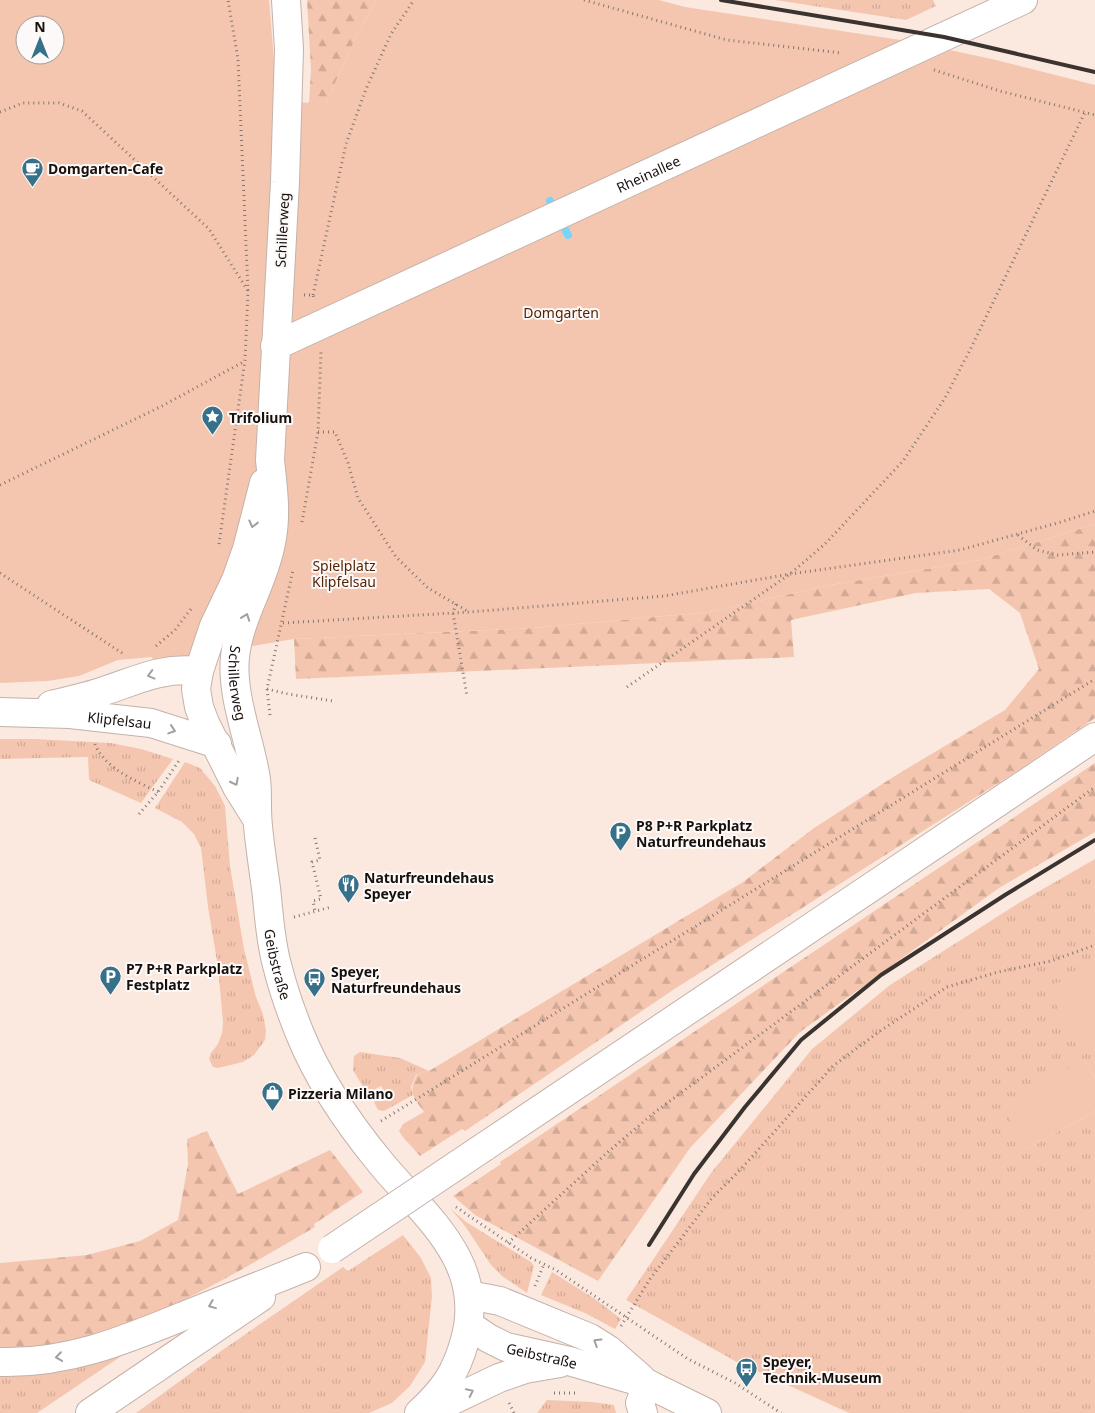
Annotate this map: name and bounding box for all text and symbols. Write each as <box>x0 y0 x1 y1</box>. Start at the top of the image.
north arrow <box>15 15 65 65</box>
text: N <box>34 17 46 36</box>
street label: Rheinallee <box>613 150 683 196</box>
cafe icon: Domgarten-Cafe <box>20 156 44 187</box>
place label: Domgarten-Cafe <box>48 159 163 178</box>
street label: Schillerweg <box>271 192 293 268</box>
park label: Domgarten <box>523 303 599 322</box>
place icon: Trifolium <box>201 405 225 436</box>
place label: Trifolium <box>229 408 292 427</box>
one-way arrow <box>248 520 259 529</box>
park label: Spielplatz Klipfelsau <box>312 556 376 591</box>
one-way arrow <box>240 613 250 622</box>
street label: Schillerweg <box>225 644 251 722</box>
one-way arrow <box>146 669 155 680</box>
street label: Klipfelsau <box>87 707 153 733</box>
one-way arrow <box>167 724 176 734</box>
one-way arrow <box>229 777 239 786</box>
place label: P8 P+R Parkplatz Naturfreundehaus <box>636 816 766 851</box>
parking icon: P8 P+R Parkplatz Naturfreundehaus <box>608 821 632 852</box>
place label: Naturfreundehaus Speyer <box>364 868 494 903</box>
restaurant icon: Naturfreundehaus Speyer <box>336 873 360 904</box>
street label: Geibstraße <box>261 928 296 1002</box>
place label: P7 P+R Parkplatz Festplatz <box>126 959 242 994</box>
place label: Speyer, Naturfreundehaus <box>331 962 461 997</box>
parking icon: P7 P+R Parkplatz Festplatz <box>98 964 122 995</box>
bus stop icon: Speyer, Naturfreundehaus <box>303 967 327 998</box>
shop icon: Pizzeria Milano <box>260 1081 284 1112</box>
place label: Pizzeria Milano <box>288 1084 394 1103</box>
one-way arrow <box>208 1298 217 1309</box>
street label: Geibstraße <box>505 1338 580 1373</box>
one-way arrow <box>593 1339 602 1349</box>
one-way arrow <box>55 1352 64 1362</box>
place label: Speyer, Technik-Museum <box>763 1352 882 1387</box>
bus stop icon: Speyer, Technik-Museum <box>735 1357 759 1388</box>
one-way arrow <box>465 1388 474 1398</box>

